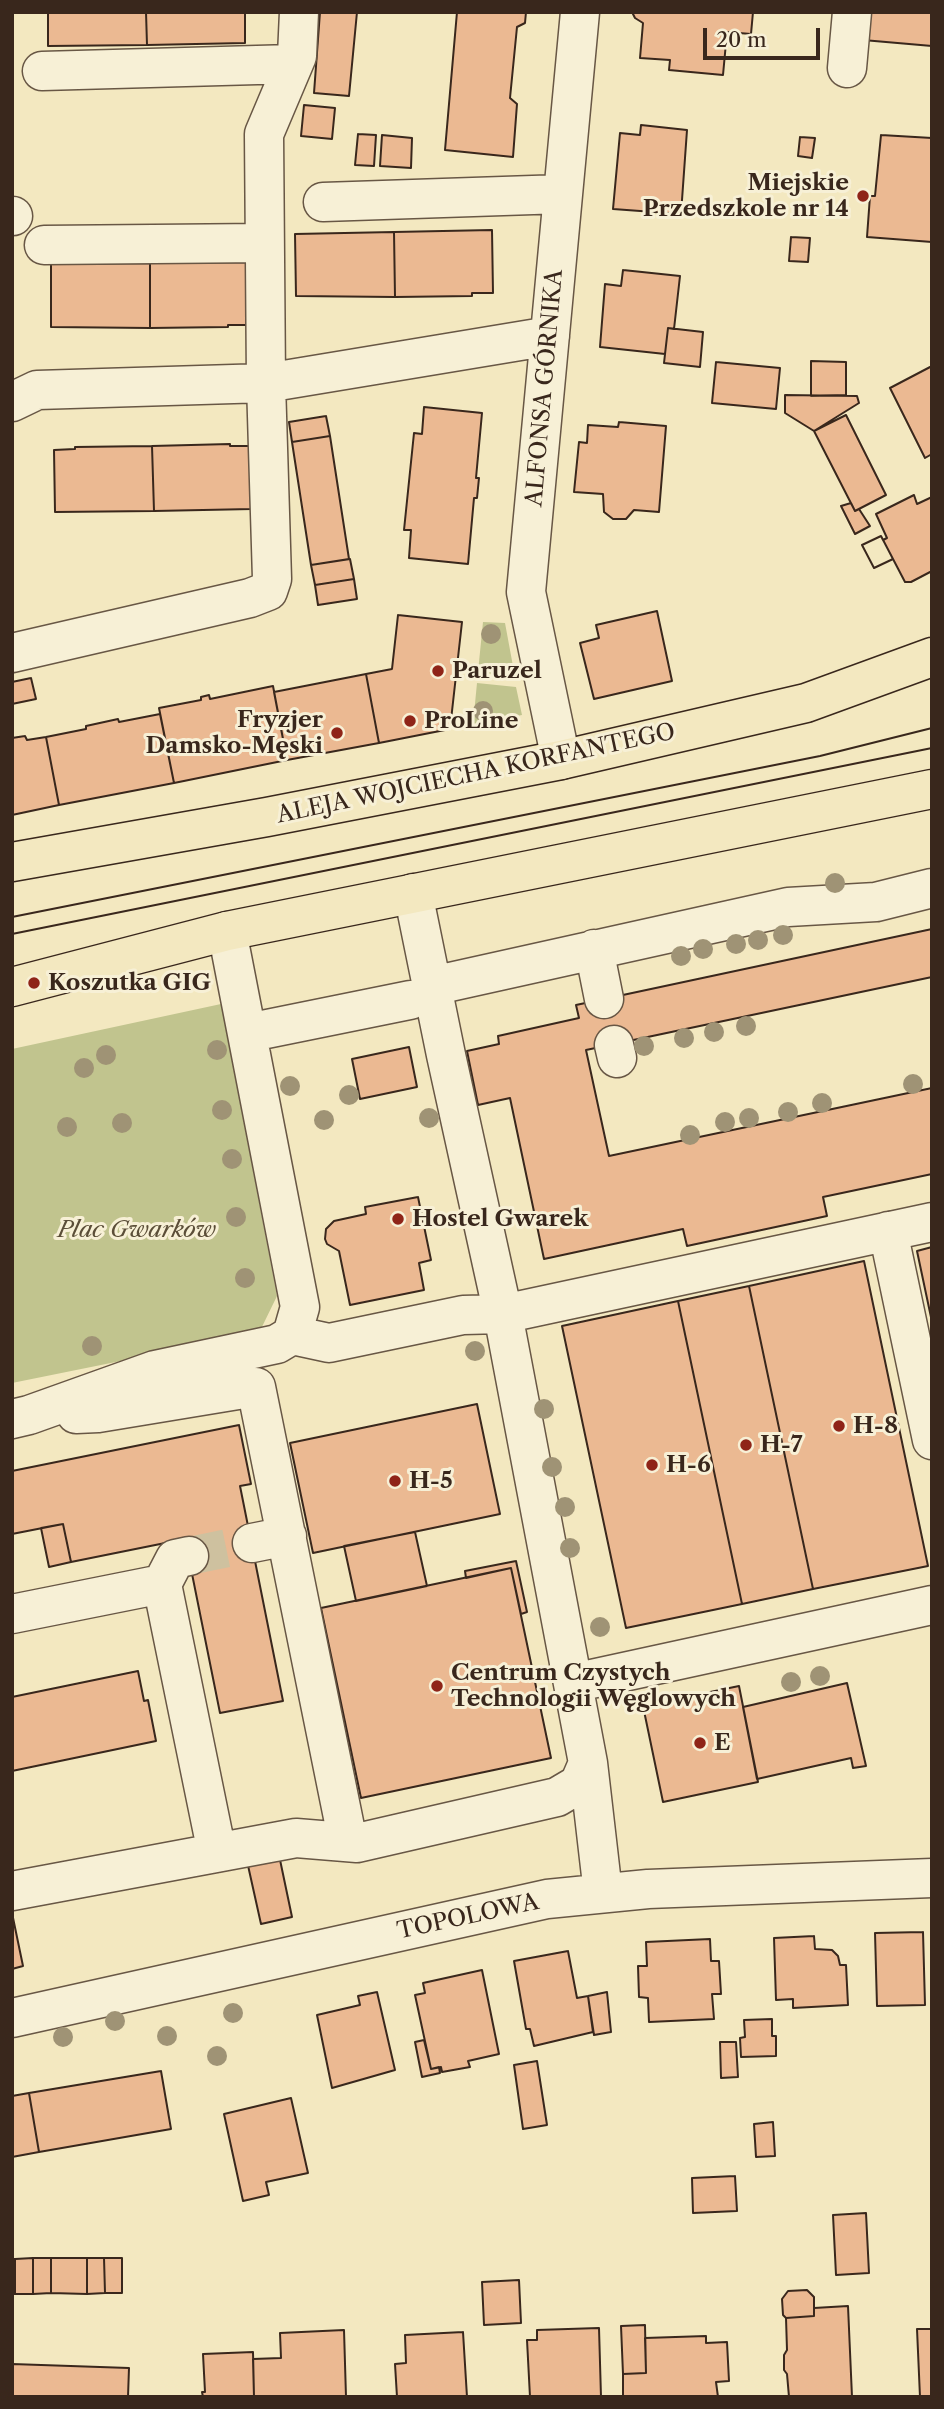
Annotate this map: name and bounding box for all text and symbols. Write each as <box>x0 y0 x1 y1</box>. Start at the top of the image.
scale bar <box>706 14 823 58</box>
text: 20 m <box>716 27 767 52</box>
place label: Miejskie Przedszkole nr 14 <box>643 169 849 223</box>
marker: Miejskie Przedszkole nr 14 <box>855 188 871 204</box>
street label: ALFONSA GÓRNIKA <box>521 268 569 508</box>
place label: Paruzel <box>452 657 542 685</box>
marker: Paruzel <box>430 663 446 679</box>
place label: Fryzjer Damsko-Męski <box>146 706 323 760</box>
place label: ProLine <box>424 707 518 735</box>
marker: ProLine <box>402 713 418 729</box>
street label: ALEJA WOJCIECHA KORFANTEGO <box>274 718 678 830</box>
marker: Fryzjer Damsko-Męski <box>329 725 345 741</box>
place label: Koszutka GIG <box>48 969 211 997</box>
marker: Koszutka GIG <box>26 975 42 991</box>
place label: Hostel Gwarek <box>412 1205 588 1233</box>
marker: Hostel Gwarek <box>390 1211 406 1227</box>
park label: Plac Gwarków <box>58 1216 216 1244</box>
place label: H-8 <box>853 1412 898 1440</box>
marker: H-8 <box>831 1418 847 1434</box>
place label: H-7 <box>760 1431 803 1459</box>
marker: H-7 <box>738 1437 754 1453</box>
place label: H-6 <box>666 1451 711 1479</box>
marker: H-6 <box>644 1457 660 1473</box>
place label: H-5 <box>409 1467 453 1495</box>
marker: H-5 <box>387 1473 403 1489</box>
place label: Centrum Czystych Technologii Węglowych <box>451 1659 736 1713</box>
marker: Centrum Czystych Technologii Węglowych <box>429 1678 445 1694</box>
place label: E <box>714 1729 731 1757</box>
marker: E <box>692 1735 708 1751</box>
street label: TOPOLOWA <box>395 1889 541 1945</box>

